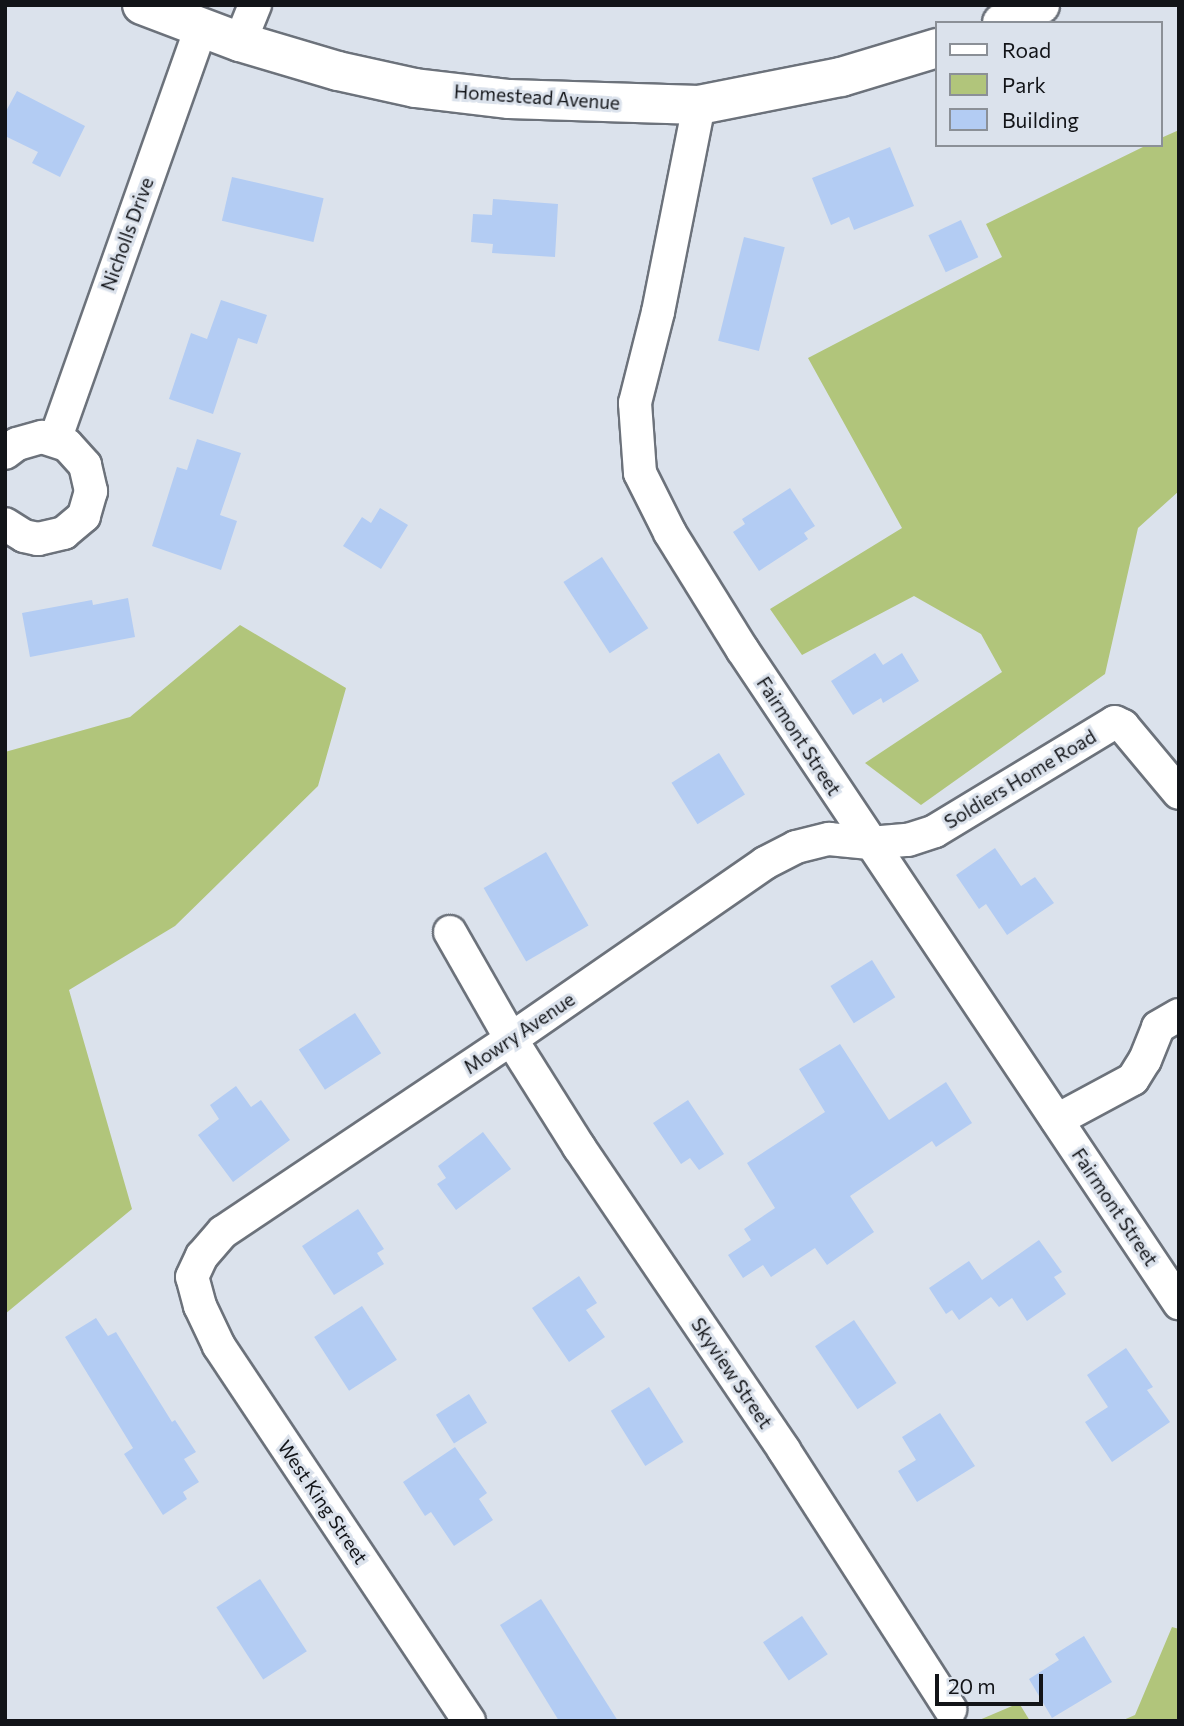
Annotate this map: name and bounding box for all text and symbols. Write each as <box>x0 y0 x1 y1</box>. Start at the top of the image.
legend <box>936 21 1163 147</box>
text: Road <box>1002 37 1051 62</box>
text: Park <box>1002 72 1046 97</box>
street label: Homestead Avenue <box>453 80 621 114</box>
text: Building <box>1002 107 1079 132</box>
street label: Nicholls Drive <box>96 174 158 294</box>
street label: Fairmont Street <box>752 672 846 800</box>
street label: Soldiers Home Road <box>940 725 1100 833</box>
street label: Mowry Avenue <box>459 988 579 1078</box>
street label: Fairmont Street <box>1067 1144 1163 1270</box>
street label: Skyview Street <box>687 1313 777 1433</box>
street label: West King Street <box>273 1436 373 1568</box>
scale bar <box>939 1660 1048 1704</box>
text: 20 m <box>948 1673 996 1698</box>

